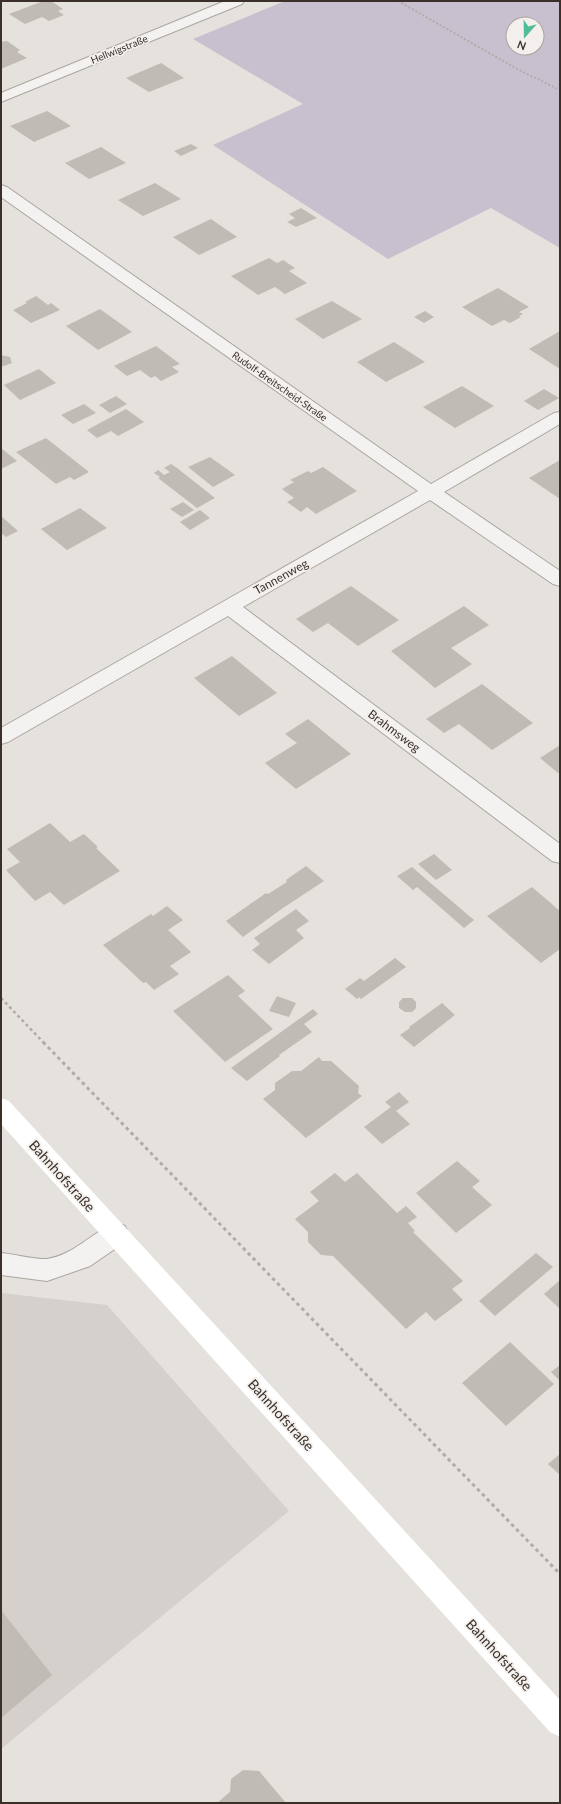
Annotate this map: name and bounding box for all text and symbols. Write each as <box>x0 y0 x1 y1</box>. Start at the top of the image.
north arrow <box>505 16 545 56</box>
street label: Hellwigstraße <box>89 32 149 66</box>
text: N <box>515 38 528 53</box>
street label: Rudolf-Breitscheid-Straße <box>230 349 330 423</box>
street label: Tannenweg <box>251 555 311 598</box>
street label: Brahmsweg <box>365 706 423 755</box>
street label: Bahnhofstraße <box>26 1136 99 1215</box>
street label: Bahnhofstraße <box>245 1375 318 1454</box>
street label: Bahnhofstraße <box>463 1615 536 1694</box>

